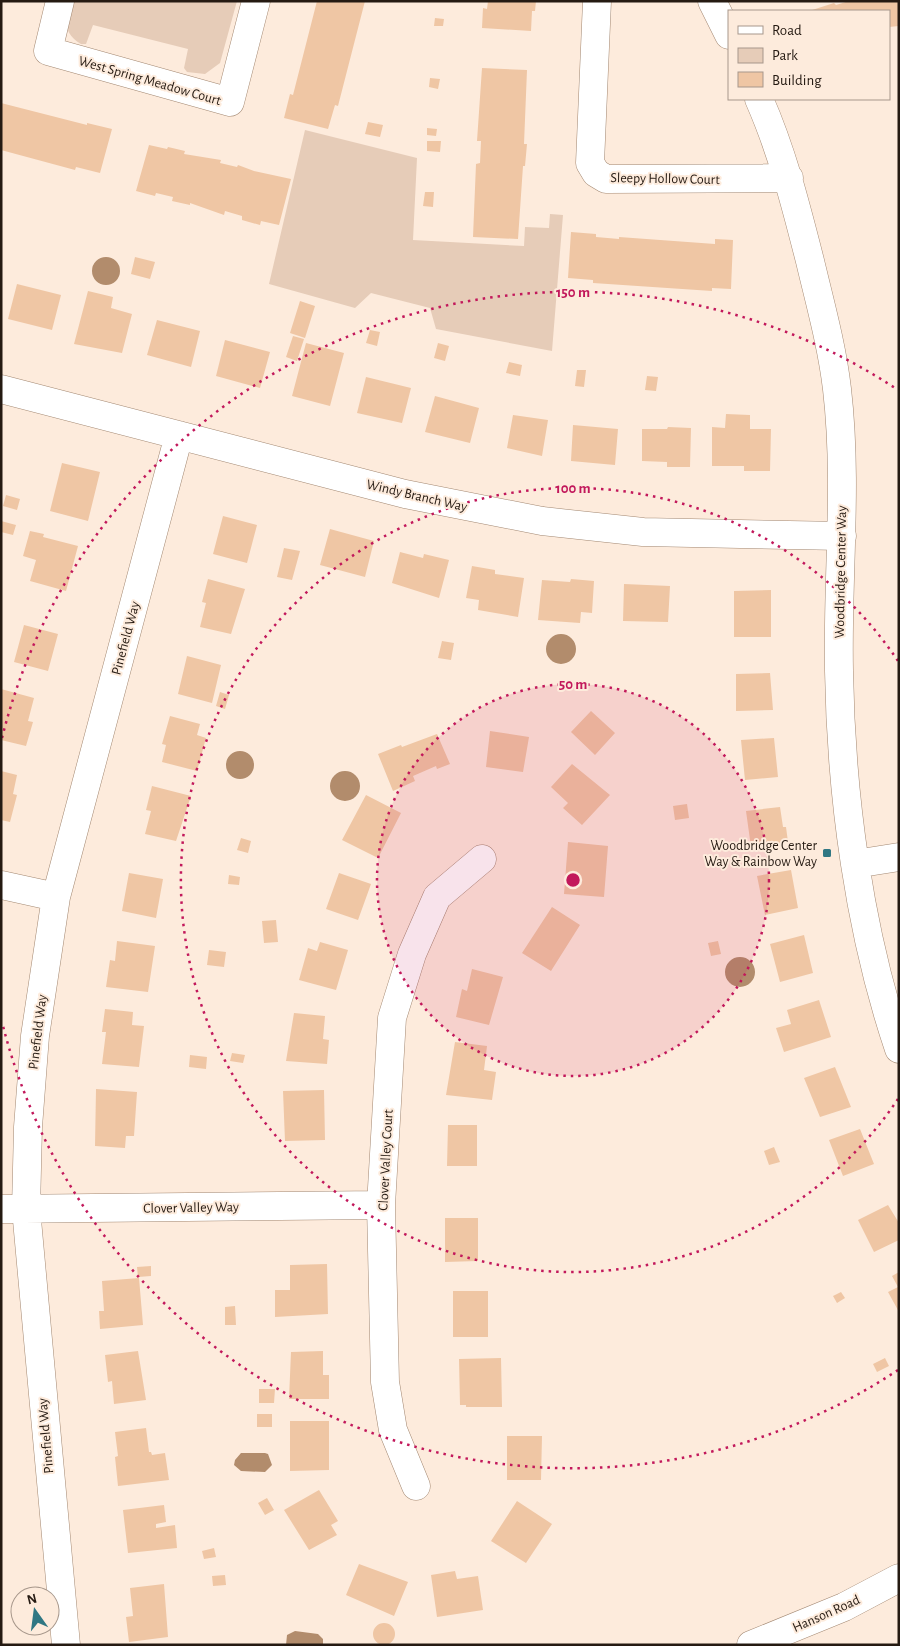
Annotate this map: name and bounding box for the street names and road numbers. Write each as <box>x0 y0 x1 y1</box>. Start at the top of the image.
street label: West Spring Meadow Court <box>77 54 223 108</box>
street label: Sleepy Hollow Court <box>610 171 720 187</box>
street label: Windy Branch Way <box>365 478 469 514</box>
street label: Woodbridge Center Way <box>833 505 849 639</box>
street label: Pinefield Way <box>109 600 143 677</box>
street label: Pinefield Way <box>26 994 50 1070</box>
street label: Clover Valley Court <box>376 1108 396 1211</box>
street label: Clover Valley Way <box>143 1200 239 1216</box>
street label: Pinefield Way <box>36 1398 56 1474</box>
street label: Hanson Road <box>791 1593 862 1635</box>

